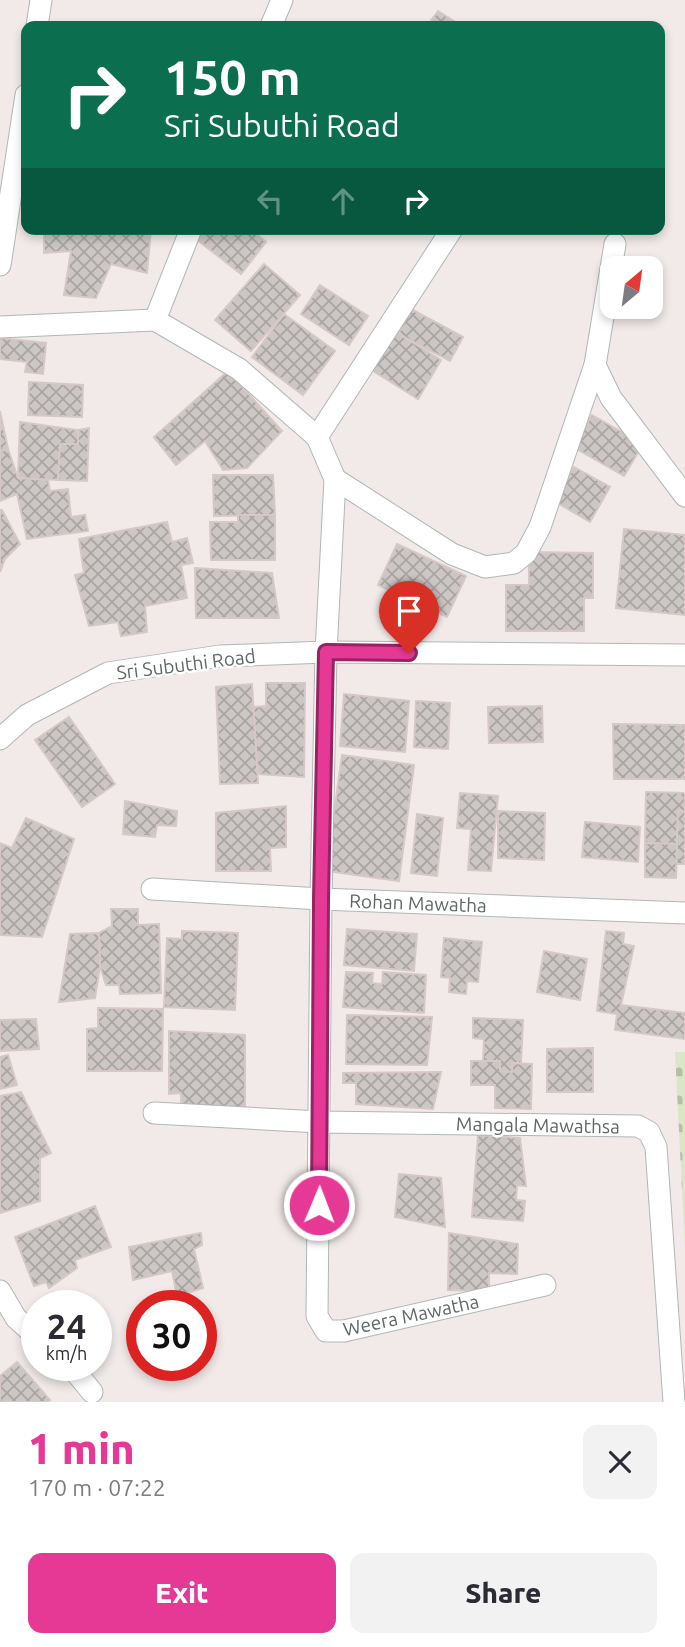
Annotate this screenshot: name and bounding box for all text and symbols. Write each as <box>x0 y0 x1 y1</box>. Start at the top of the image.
icon: right <box>49 49 140 140</box>
text: 150 m <box>164 49 301 104</box>
text: Sri Subuthi Road <box>164 107 400 143</box>
icon: left <box>251 182 289 220</box>
icon: ahead <box>324 182 362 220</box>
icon: right <box>397 182 435 220</box>
north arrow <box>600 256 663 318</box>
map controls <box>600 256 663 319</box>
pin <box>379 581 439 653</box>
icon: arrive <box>390 592 428 630</box>
street label: Sri Subuthi Road <box>115 645 257 683</box>
street label: Rohan Mawatha <box>349 890 487 916</box>
street label: Mangala Mawathsa <box>456 1113 620 1137</box>
position arrow <box>282 1168 356 1242</box>
speed limit sign: 30 <box>126 1290 217 1381</box>
street label: Weera Mawatha <box>341 1290 481 1340</box>
text: 24 <box>47 1306 86 1346</box>
text: km/h <box>46 1343 87 1363</box>
text: 1 min <box>28 1425 135 1472</box>
button: close <box>583 1425 657 1499</box>
text: 170 m · 07:22 <box>28 1475 166 1500</box>
button: Exit <box>28 1553 336 1633</box>
button: Share <box>350 1553 657 1633</box>

